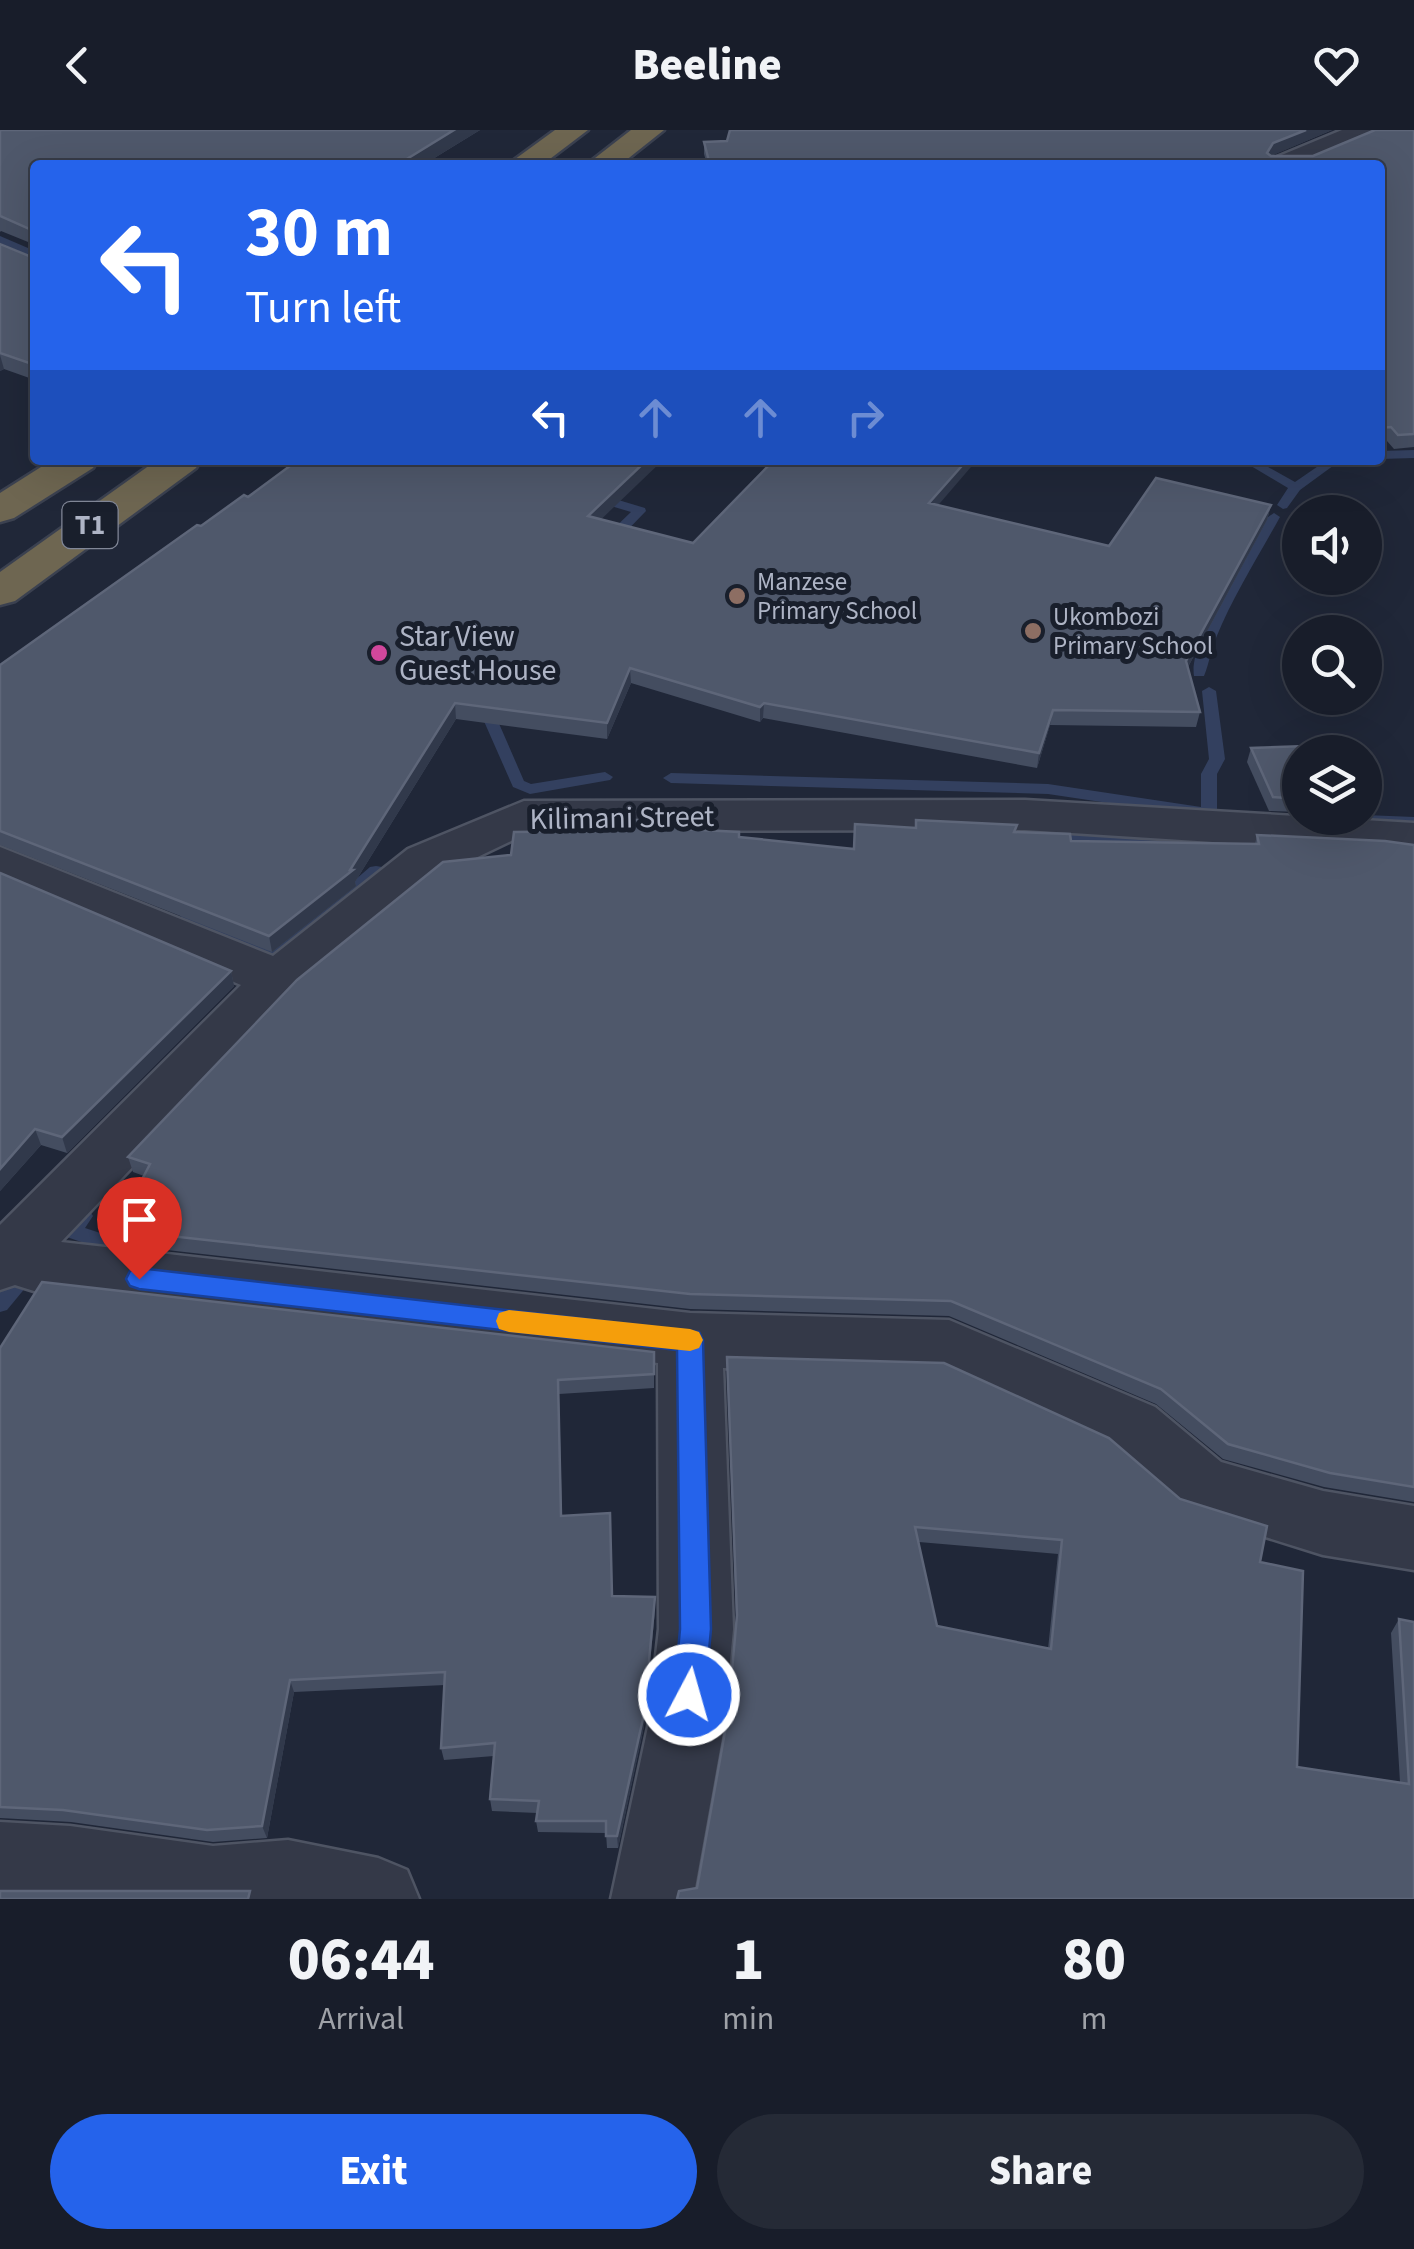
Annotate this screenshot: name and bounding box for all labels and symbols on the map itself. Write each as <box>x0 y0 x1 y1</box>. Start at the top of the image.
road number: T1 <box>62 502 118 548</box>
place label: Manzese Primary School <box>757 564 917 629</box>
marker: Manzese Primary School <box>726 585 748 607</box>
place label: Ukombozi Primary School <box>1053 599 1213 664</box>
place label: Star View Guest House <box>399 615 556 692</box>
marker: Ukombozi Primary School <box>1022 620 1044 642</box>
marker: Star View Guest House <box>368 642 390 664</box>
street label: Kilimani Street <box>529 795 715 841</box>
pin <box>97 1177 182 1280</box>
position arrow <box>637 1643 741 1747</box>

